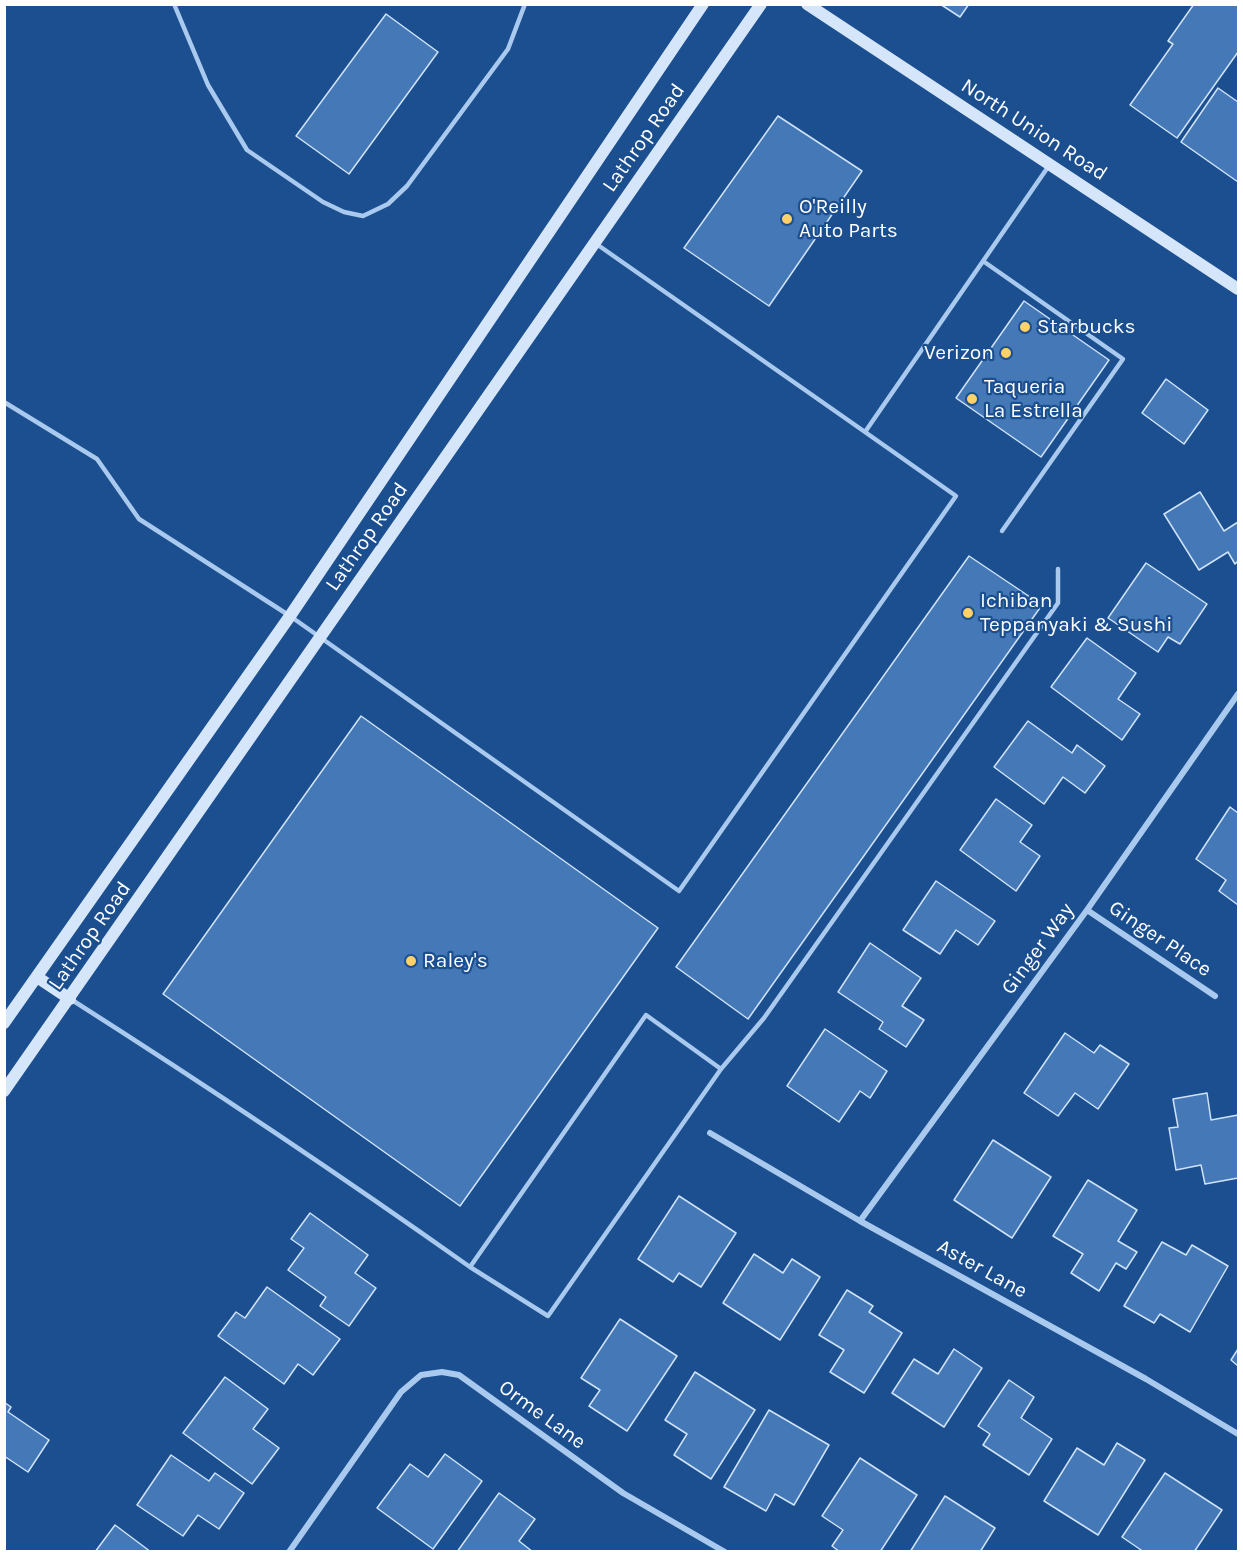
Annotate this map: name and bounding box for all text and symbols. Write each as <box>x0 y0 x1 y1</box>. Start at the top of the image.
street label: North Union Road <box>956 73 1112 187</box>
street label: Lathrop Road <box>597 79 691 197</box>
place label: O'Reilly Auto Parts <box>799 194 898 244</box>
marker: O'Reilly Auto Parts <box>780 212 794 226</box>
place label: Starbucks <box>1037 314 1136 340</box>
marker: Starbucks <box>1018 320 1032 334</box>
place label: Verizon <box>924 340 994 366</box>
marker: Verizon <box>999 346 1013 360</box>
place label: Taqueria La Estrella <box>984 374 1083 424</box>
marker: Taqueria La Estrella <box>965 392 979 406</box>
street label: Lathrop Road <box>320 478 414 596</box>
place label: Ichiban Teppanyaki & Sushi <box>980 588 1172 638</box>
marker: Ichiban Teppanyaki & Sushi <box>961 606 975 620</box>
street label: Lathrop Road <box>43 877 137 995</box>
street label: Ginger Place <box>1104 895 1216 983</box>
street label: Ginger Way <box>996 898 1080 1000</box>
place label: Raley's <box>423 948 488 974</box>
marker: Raley's <box>404 954 418 968</box>
street label: Aster Lane <box>933 1234 1031 1304</box>
street label: Orme Lane <box>494 1375 590 1455</box>

